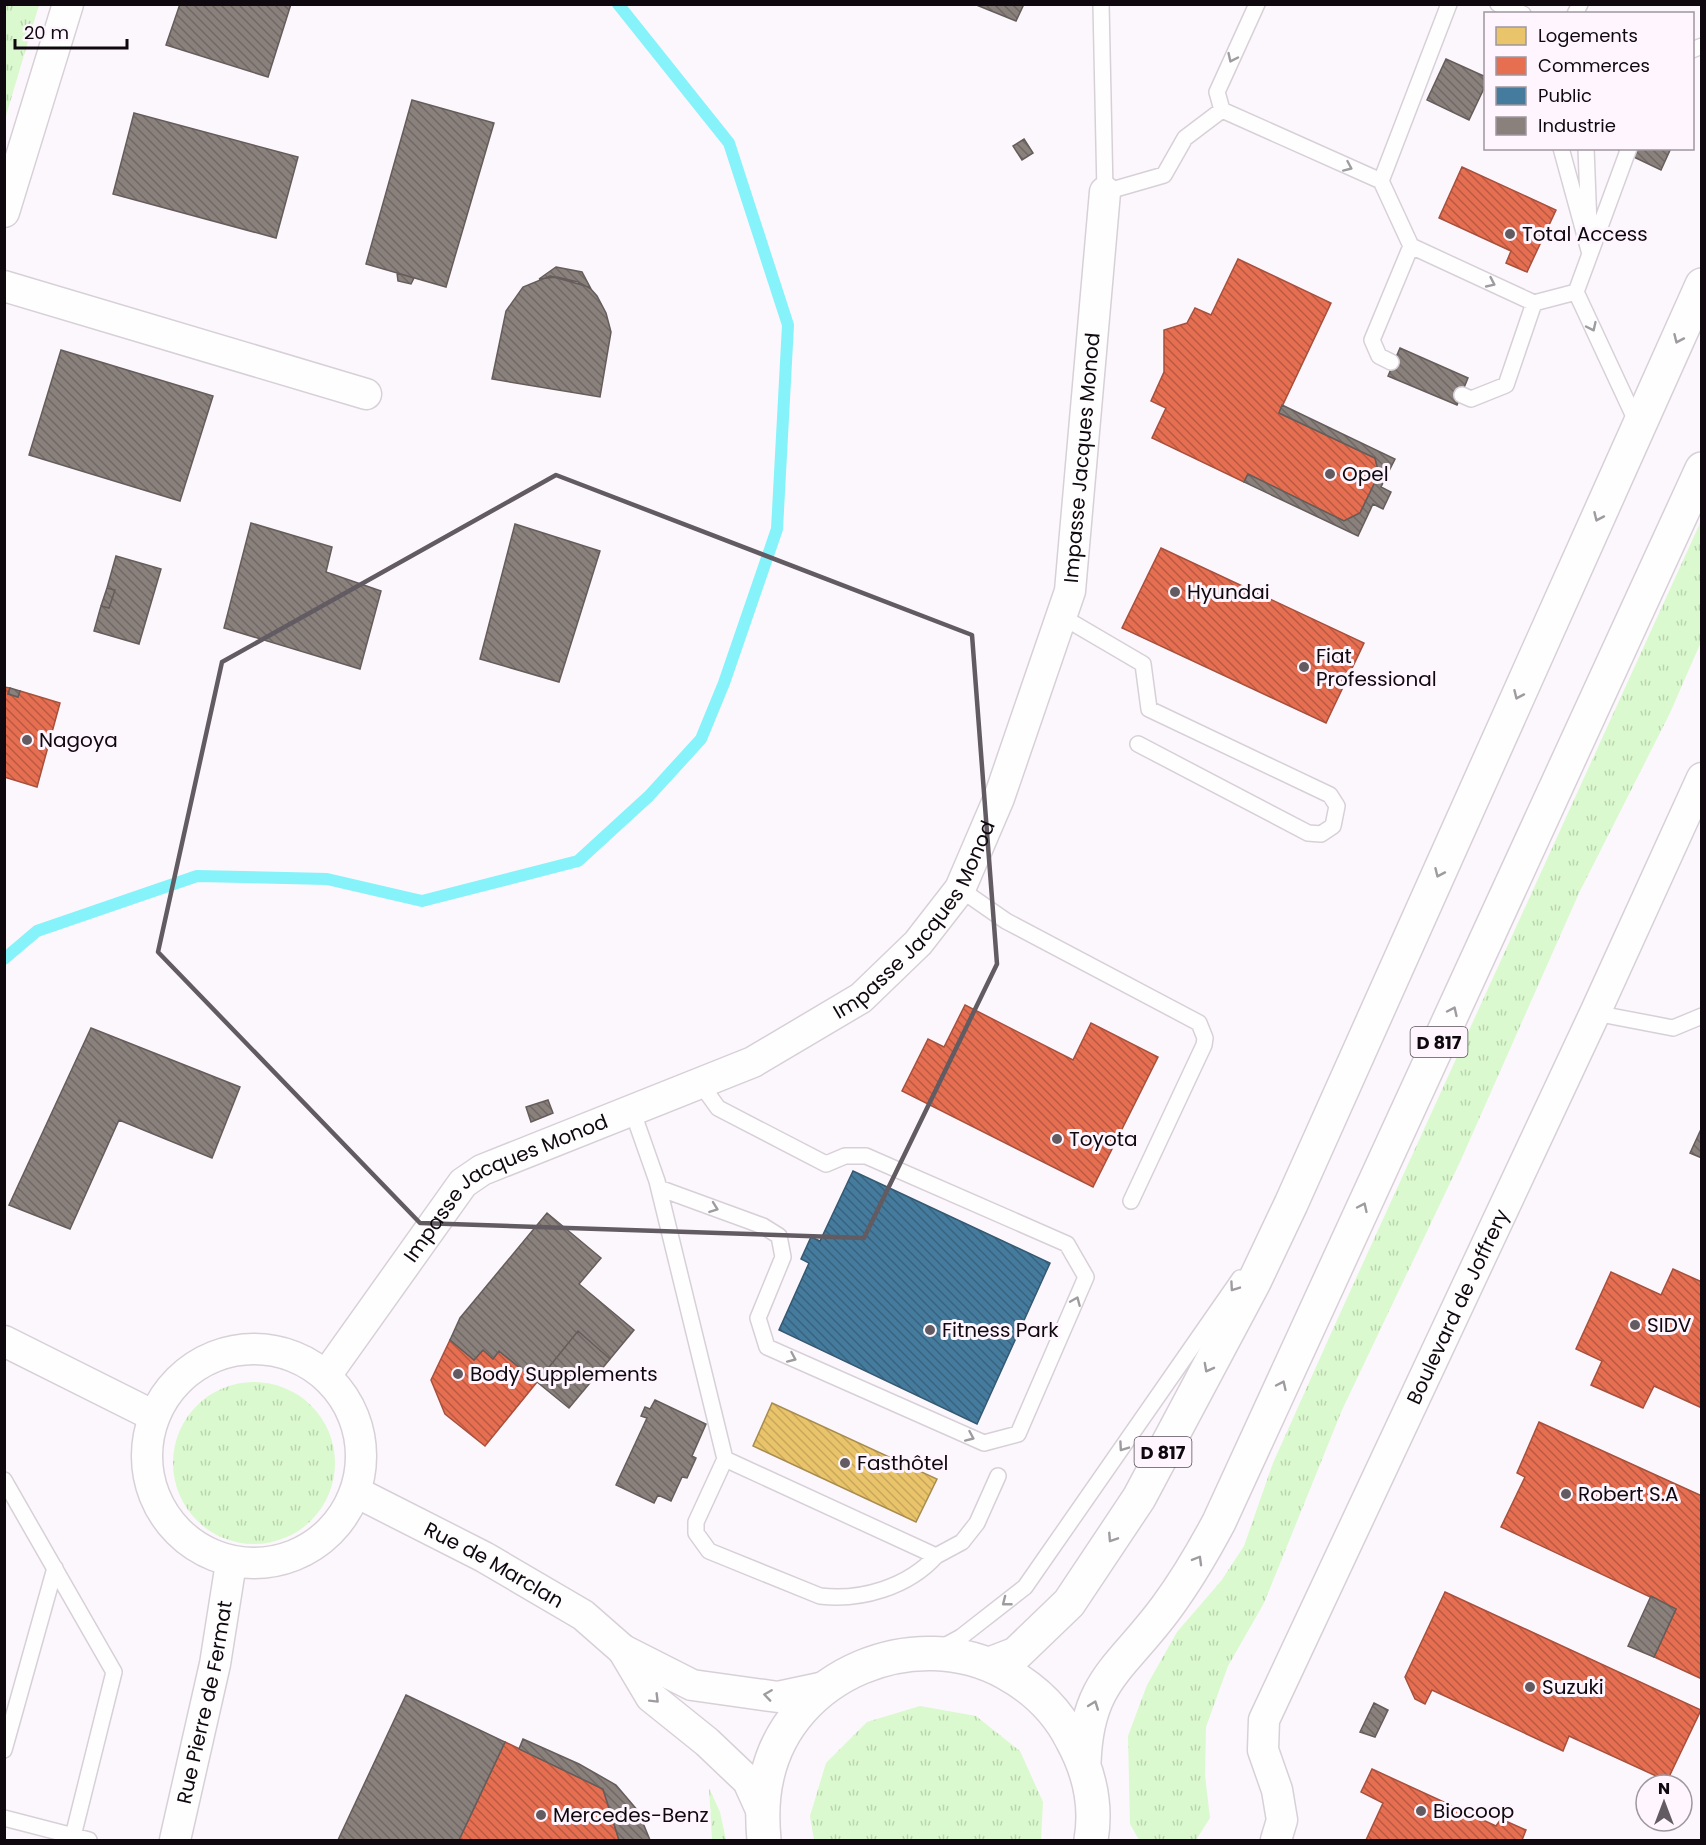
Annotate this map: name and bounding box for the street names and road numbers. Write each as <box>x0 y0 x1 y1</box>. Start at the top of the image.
street label: Impasse Jacques Monod <box>1057 331 1107 584</box>
street label: Impasse Jacques Monod <box>828 816 1002 1026</box>
road number: D 817 <box>1410 1027 1468 1057</box>
street label: Impasse Jacques Monod <box>397 1107 612 1268</box>
street label: Boulevard de Joffrery <box>1400 1204 1515 1409</box>
road number: D 817 <box>1134 1437 1192 1467</box>
street label: Rue de Marclan <box>419 1515 569 1615</box>
street label: Rue Pierre de Fermat <box>170 1599 239 1807</box>

